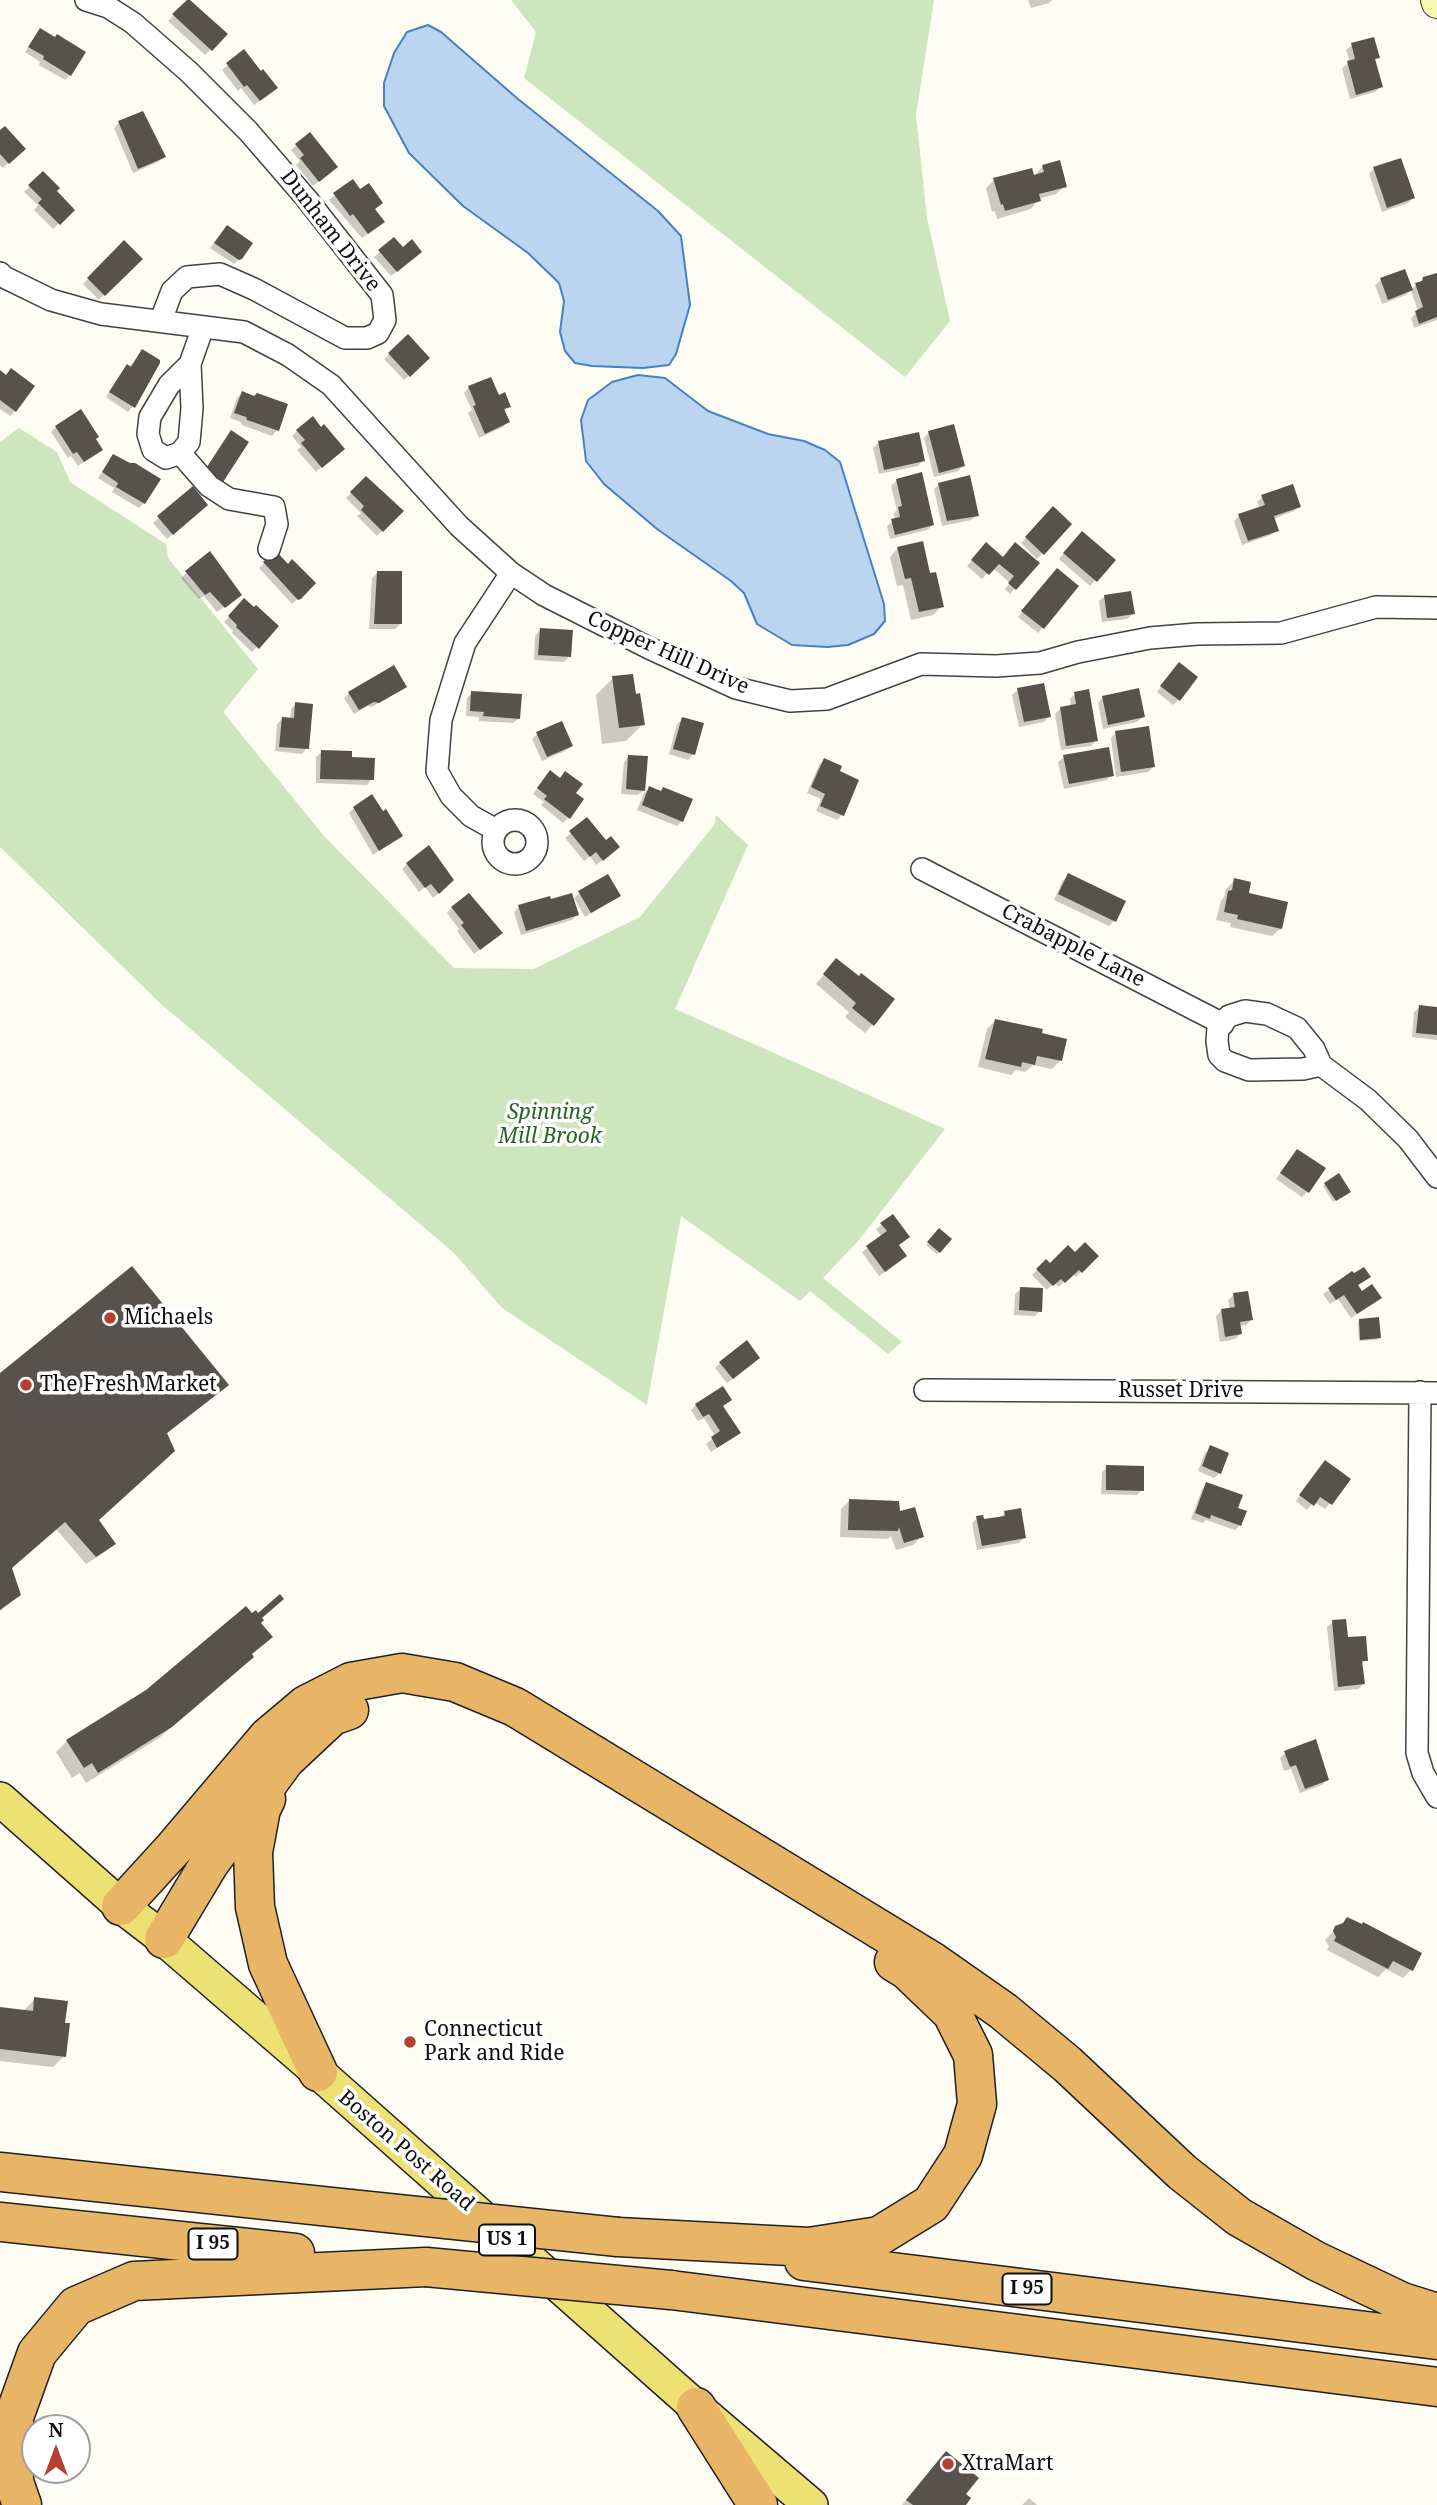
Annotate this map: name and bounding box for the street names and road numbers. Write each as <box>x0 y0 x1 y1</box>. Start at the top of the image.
street label: Dunham Drive <box>275 165 385 297</box>
street label: Copper Hill Drive <box>583 606 753 700</box>
street label: Crabapple Lane <box>997 899 1149 993</box>
street label: Russet Drive <box>1118 1378 1244 1404</box>
street label: Boston Post Road <box>333 2085 479 2217</box>
road number: US 1 <box>479 2224 535 2256</box>
road number: I 95 <box>188 2228 238 2260</box>
road number: I 95 <box>1002 2274 1052 2304</box>

